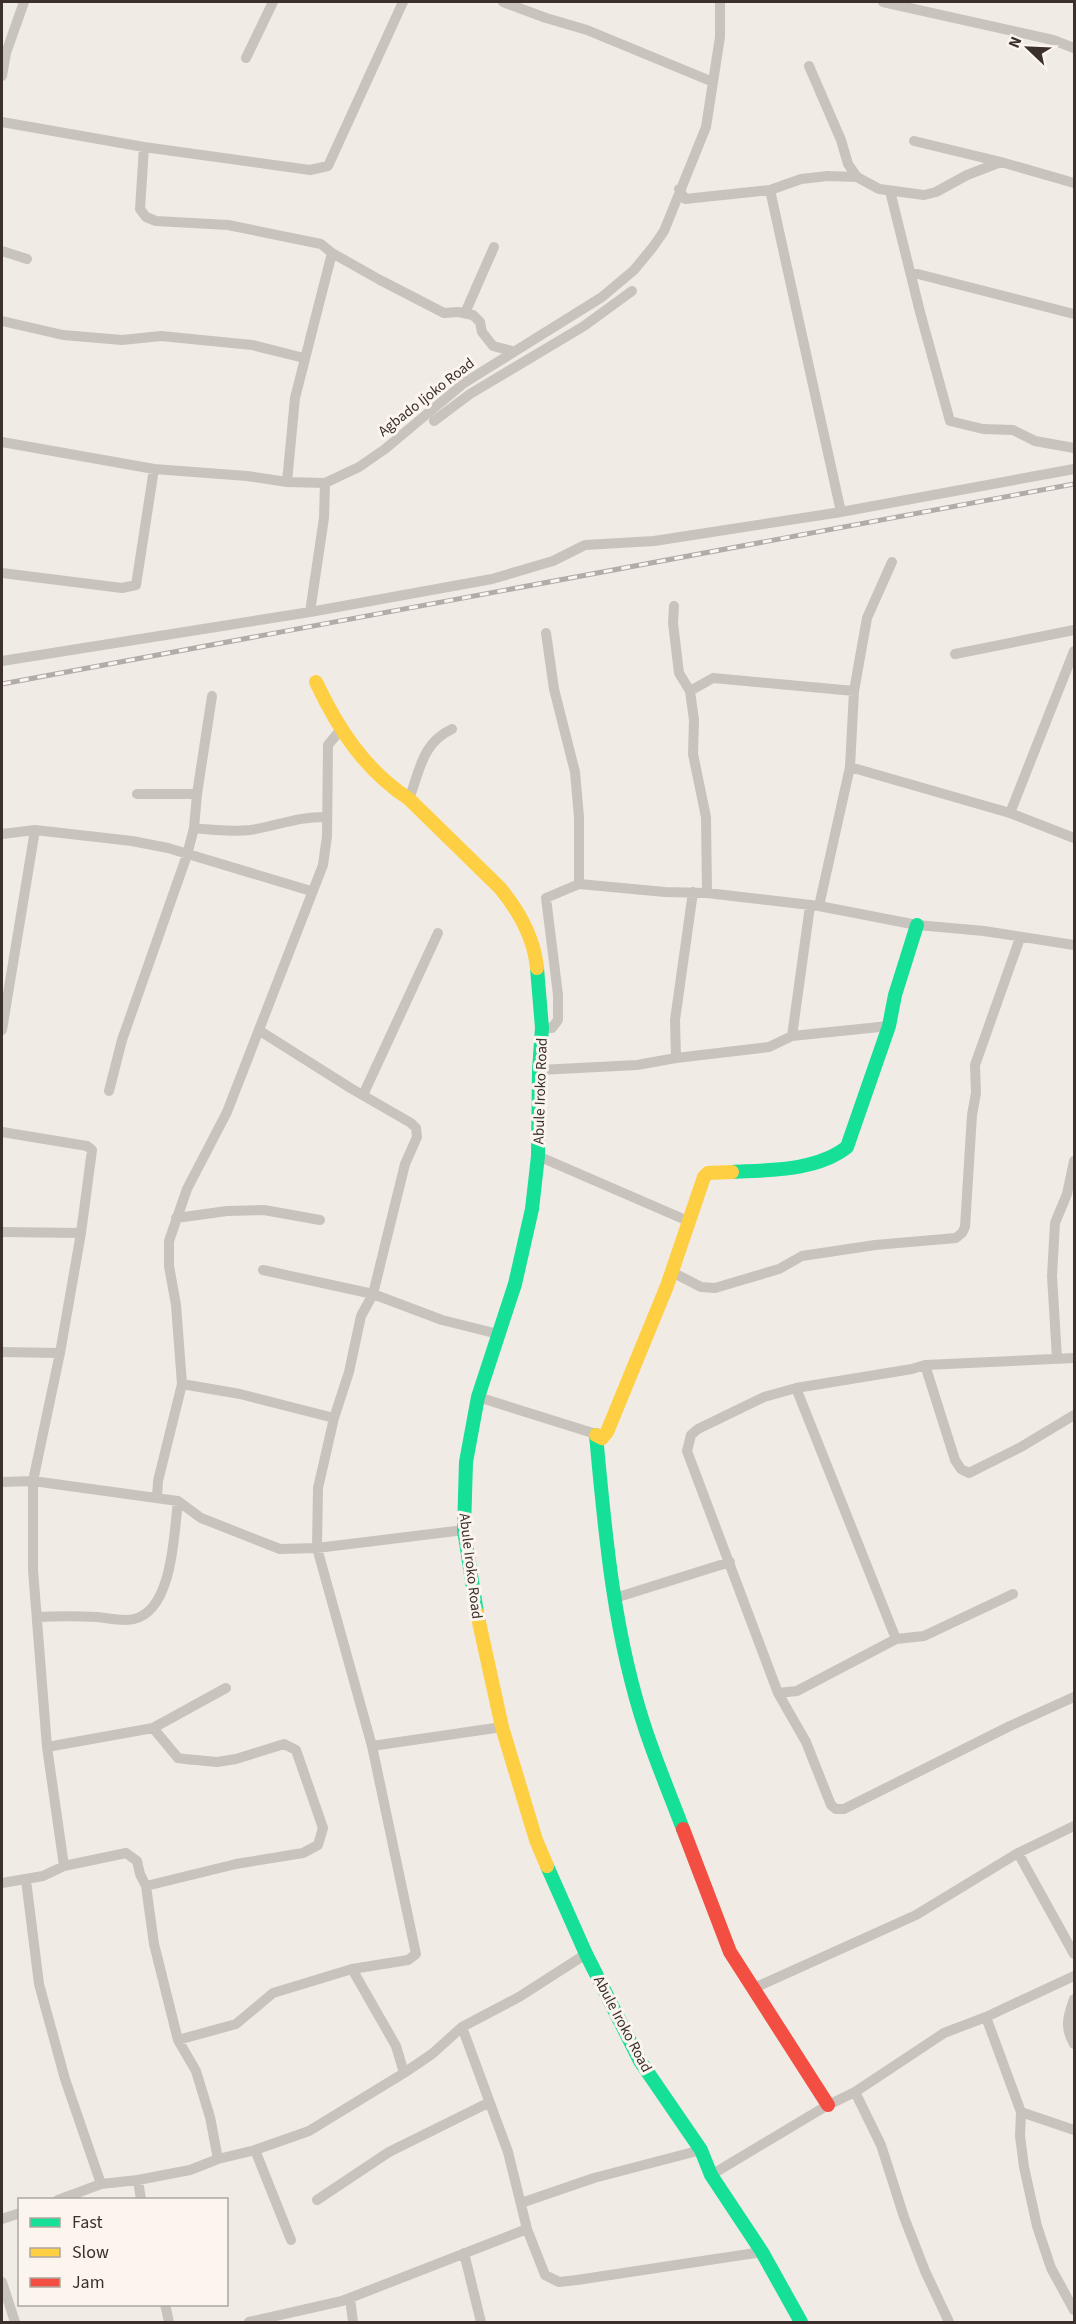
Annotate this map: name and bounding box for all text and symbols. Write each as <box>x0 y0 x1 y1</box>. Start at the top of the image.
north arrow <box>998 18 1058 78</box>
text: N <box>1003 33 1027 52</box>
street label: Agbado Ijoko Road <box>374 353 479 442</box>
street label: Abule Iroko Road <box>528 1037 553 1145</box>
street label: Abule Iroko Road <box>454 1512 487 1620</box>
street label: Abule Iroko Road <box>588 1972 657 2076</box>
legend <box>18 2198 228 2306</box>
text: Fast <box>72 2210 103 2235</box>
text: Slow <box>72 2240 109 2265</box>
text: Jam <box>72 2270 105 2295</box>

